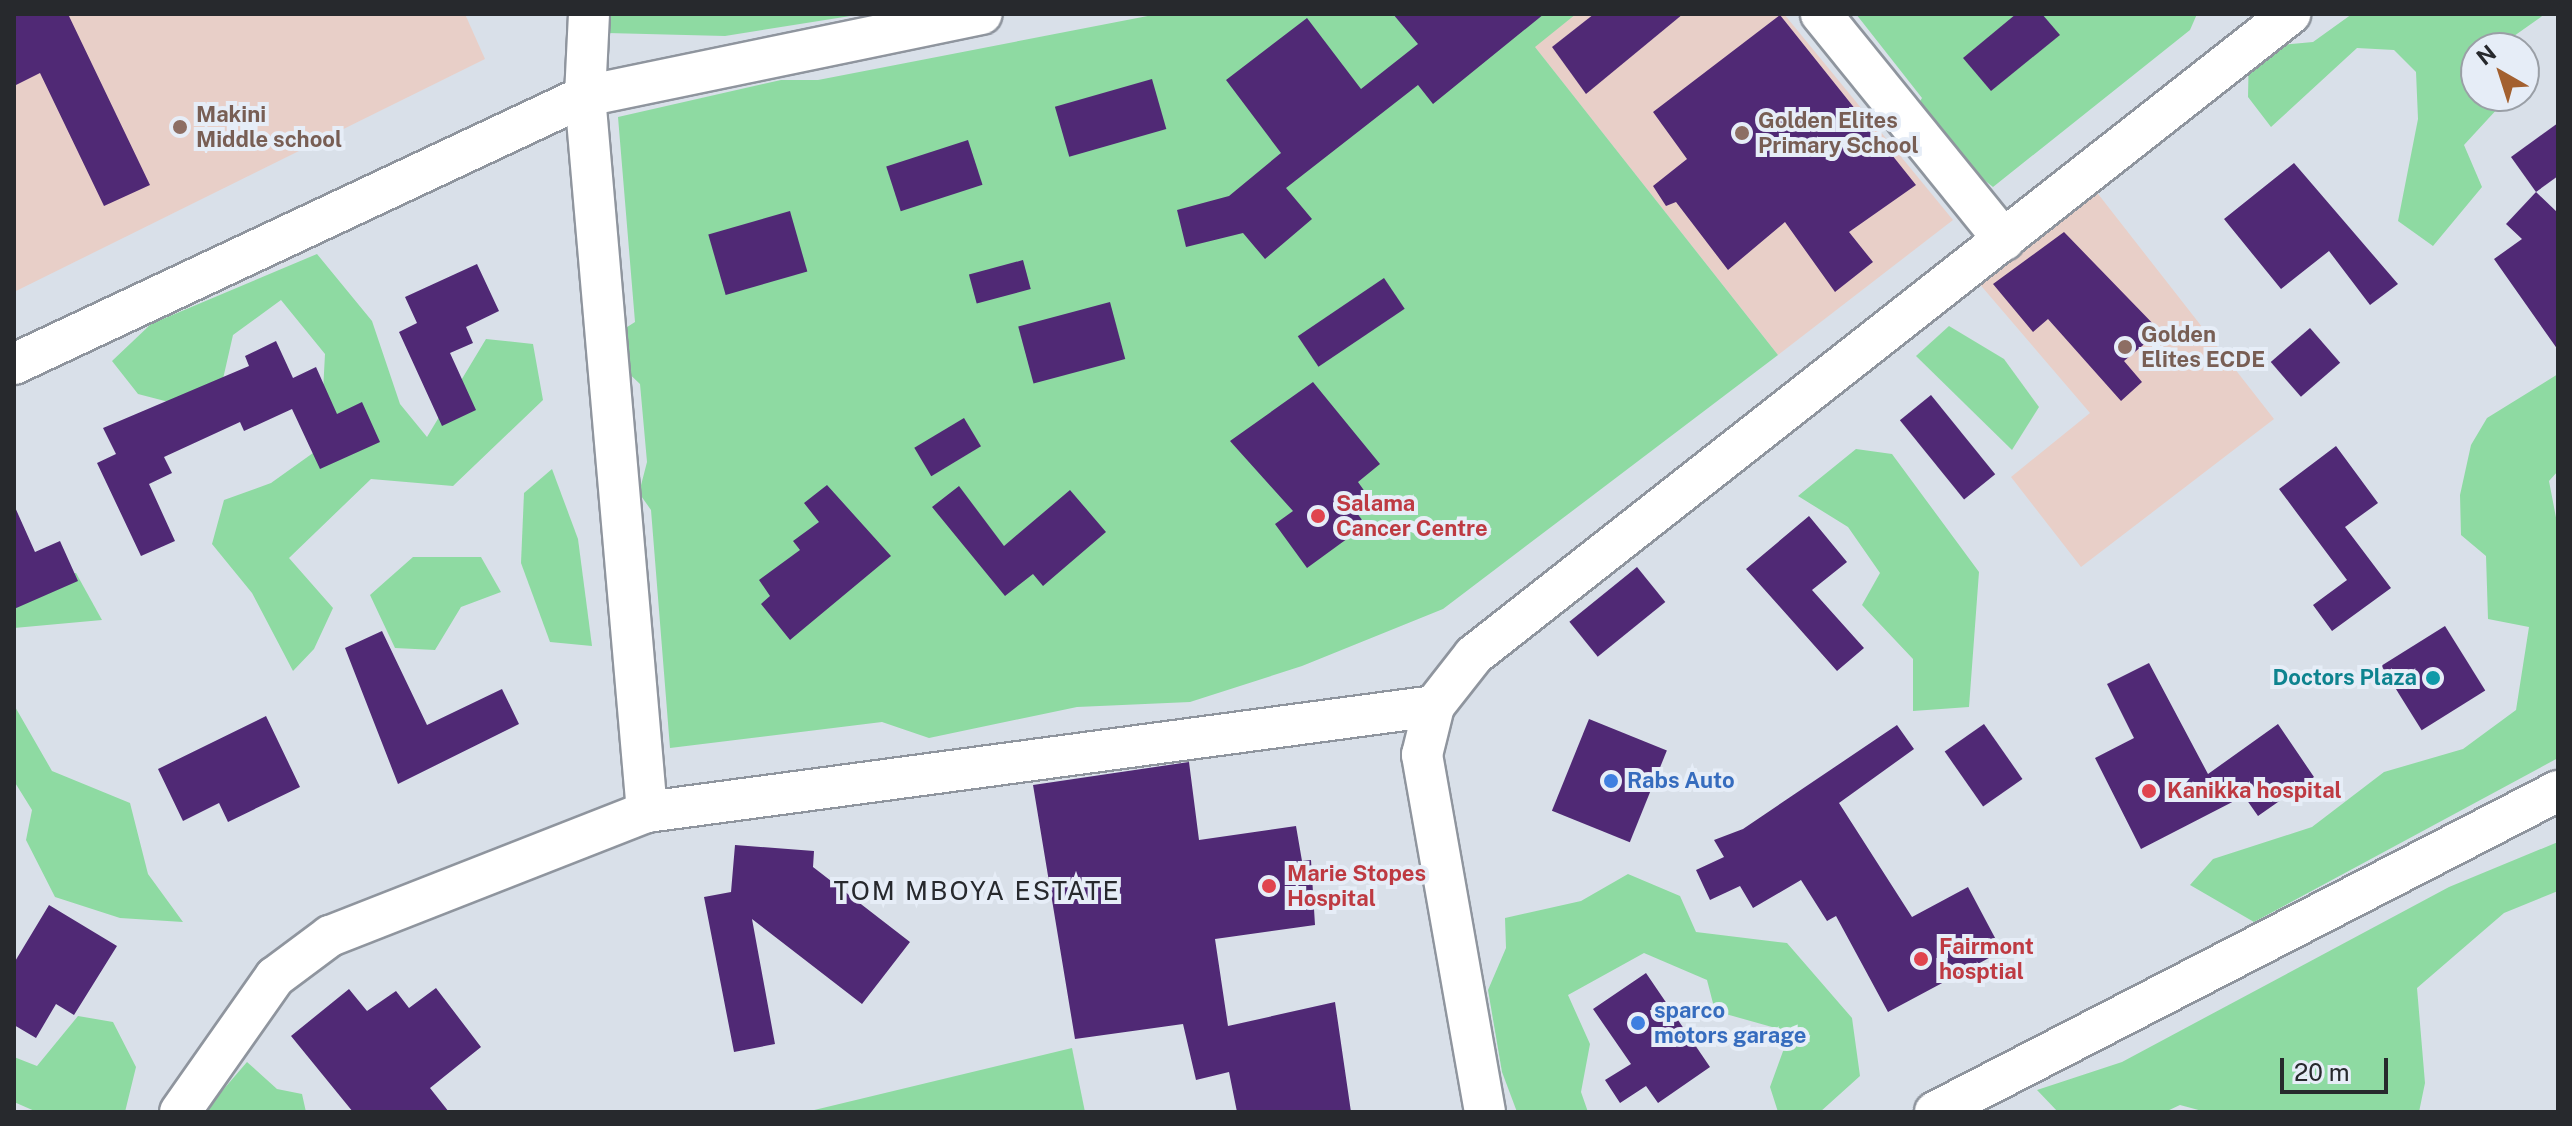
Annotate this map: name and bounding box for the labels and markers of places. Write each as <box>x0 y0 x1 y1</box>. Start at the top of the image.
place label: Makini Middle school <box>196 101 342 152</box>
place label: Golden Elites Primary School <box>1758 107 1919 158</box>
marker: Makini Middle school <box>171 118 189 136</box>
marker: Golden Elites Primary School <box>1733 124 1751 142</box>
place label: Golden Elites ECDE <box>2141 321 2265 372</box>
marker: Golden Elites ECDE <box>2116 338 2134 356</box>
place label: Salama Cancer Centre <box>1336 490 1488 542</box>
marker: Salama Cancer Centre <box>1307 505 1329 527</box>
place label: Doctors Plaza <box>2272 665 2417 691</box>
marker: Doctors Plaza <box>2424 669 2442 687</box>
place label: Rabs Auto <box>1627 768 1735 794</box>
marker: Rabs Auto <box>1602 772 1620 790</box>
place label: Kanikka hospital <box>2167 778 2342 804</box>
marker: Kanikka hospital <box>2138 780 2160 802</box>
place label: Marie Stopes Hospital <box>1287 860 1426 912</box>
marker: Marie Stopes Hospital <box>1258 875 1280 897</box>
place label: Fairmont hosptial <box>1939 933 2034 984</box>
marker: Fairmont hosptial <box>1910 948 1932 970</box>
place label: sparco motors garage <box>1654 997 1807 1048</box>
marker: sparco motors garage <box>1629 1014 1647 1032</box>

